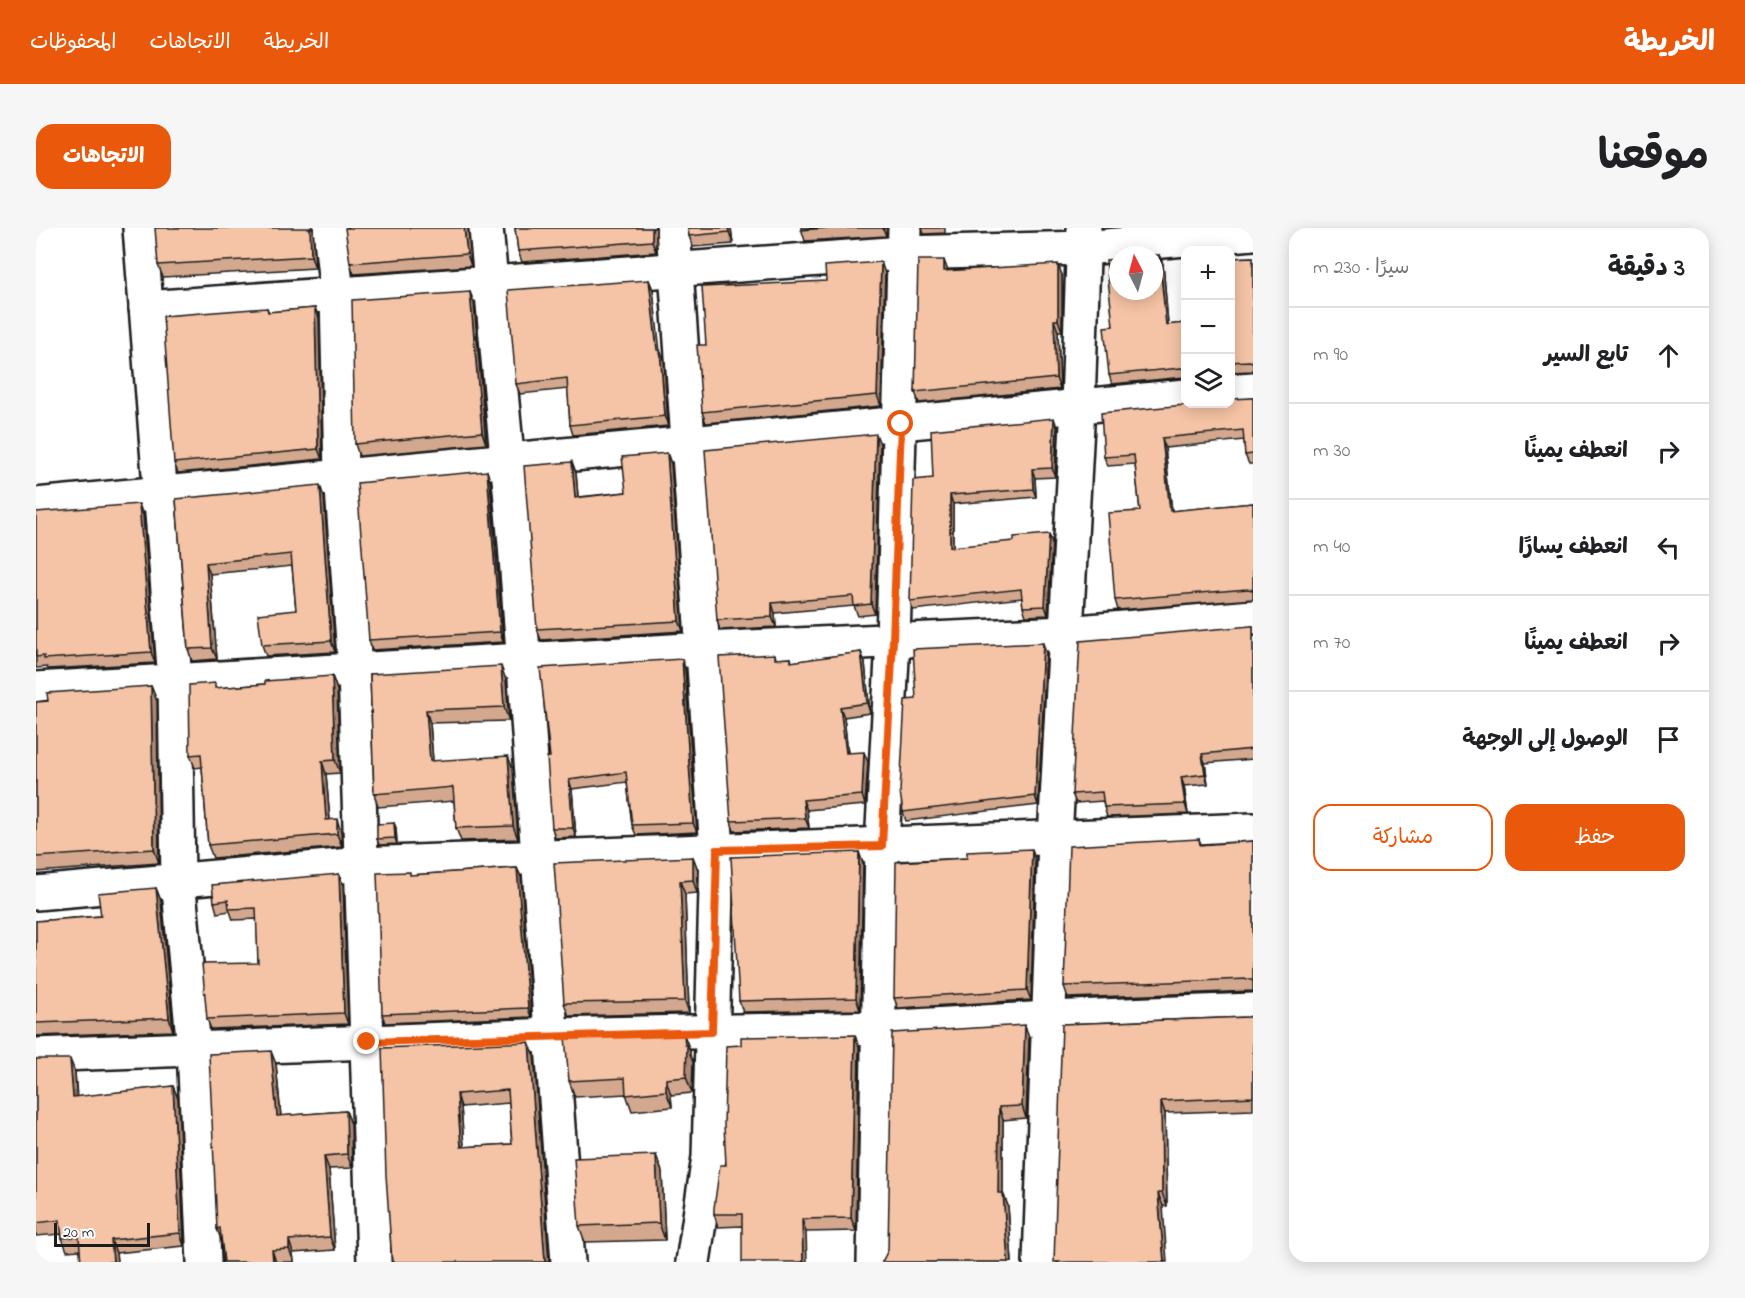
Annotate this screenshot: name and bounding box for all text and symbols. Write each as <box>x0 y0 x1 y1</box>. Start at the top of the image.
text: الخريطة <box>1624 23 1715 64</box>
text: المحفوظات <box>30 28 116 58</box>
text: الاتجاهات <box>149 28 231 58</box>
text: الخريطة <box>264 28 329 58</box>
button: الاتجاهات <box>36 124 171 189</box>
text: موقعنا <box>1598 127 1709 188</box>
north arrow <box>1109 246 1163 300</box>
map controls <box>1181 246 1235 408</box>
button: + <box>1181 246 1235 300</box>
text: 3 دقيقة <box>1608 250 1685 288</box>
text: سيرًا · 230 m <box>1313 254 1409 283</box>
button: − <box>1181 300 1235 354</box>
icon: ahead <box>1652 339 1685 372</box>
text: تابع السير <box>1544 340 1628 372</box>
text: 90 m <box>1313 341 1348 370</box>
button: layers <box>1181 354 1235 408</box>
route start <box>887 410 913 436</box>
icon: right <box>1652 435 1685 468</box>
text: انعطف يمينًا <box>1524 436 1628 468</box>
text: 30 m <box>1313 437 1350 466</box>
icon: left <box>1652 531 1685 564</box>
text: انعطف يسارًا <box>1519 532 1628 564</box>
text: 40 m <box>1313 533 1350 562</box>
icon: right <box>1652 627 1685 660</box>
text: انعطف يمينًا <box>1524 628 1628 660</box>
text: 70 m <box>1313 629 1350 658</box>
icon: arrive <box>1652 723 1685 756</box>
text: الوصول إلى الوجهة <box>1462 724 1628 756</box>
button: مشاركة <box>1313 804 1493 871</box>
button: حفظ <box>1505 804 1685 871</box>
route end <box>353 1028 379 1054</box>
scale bar <box>54 1220 150 1248</box>
text: 20 m <box>63 1221 94 1245</box>

